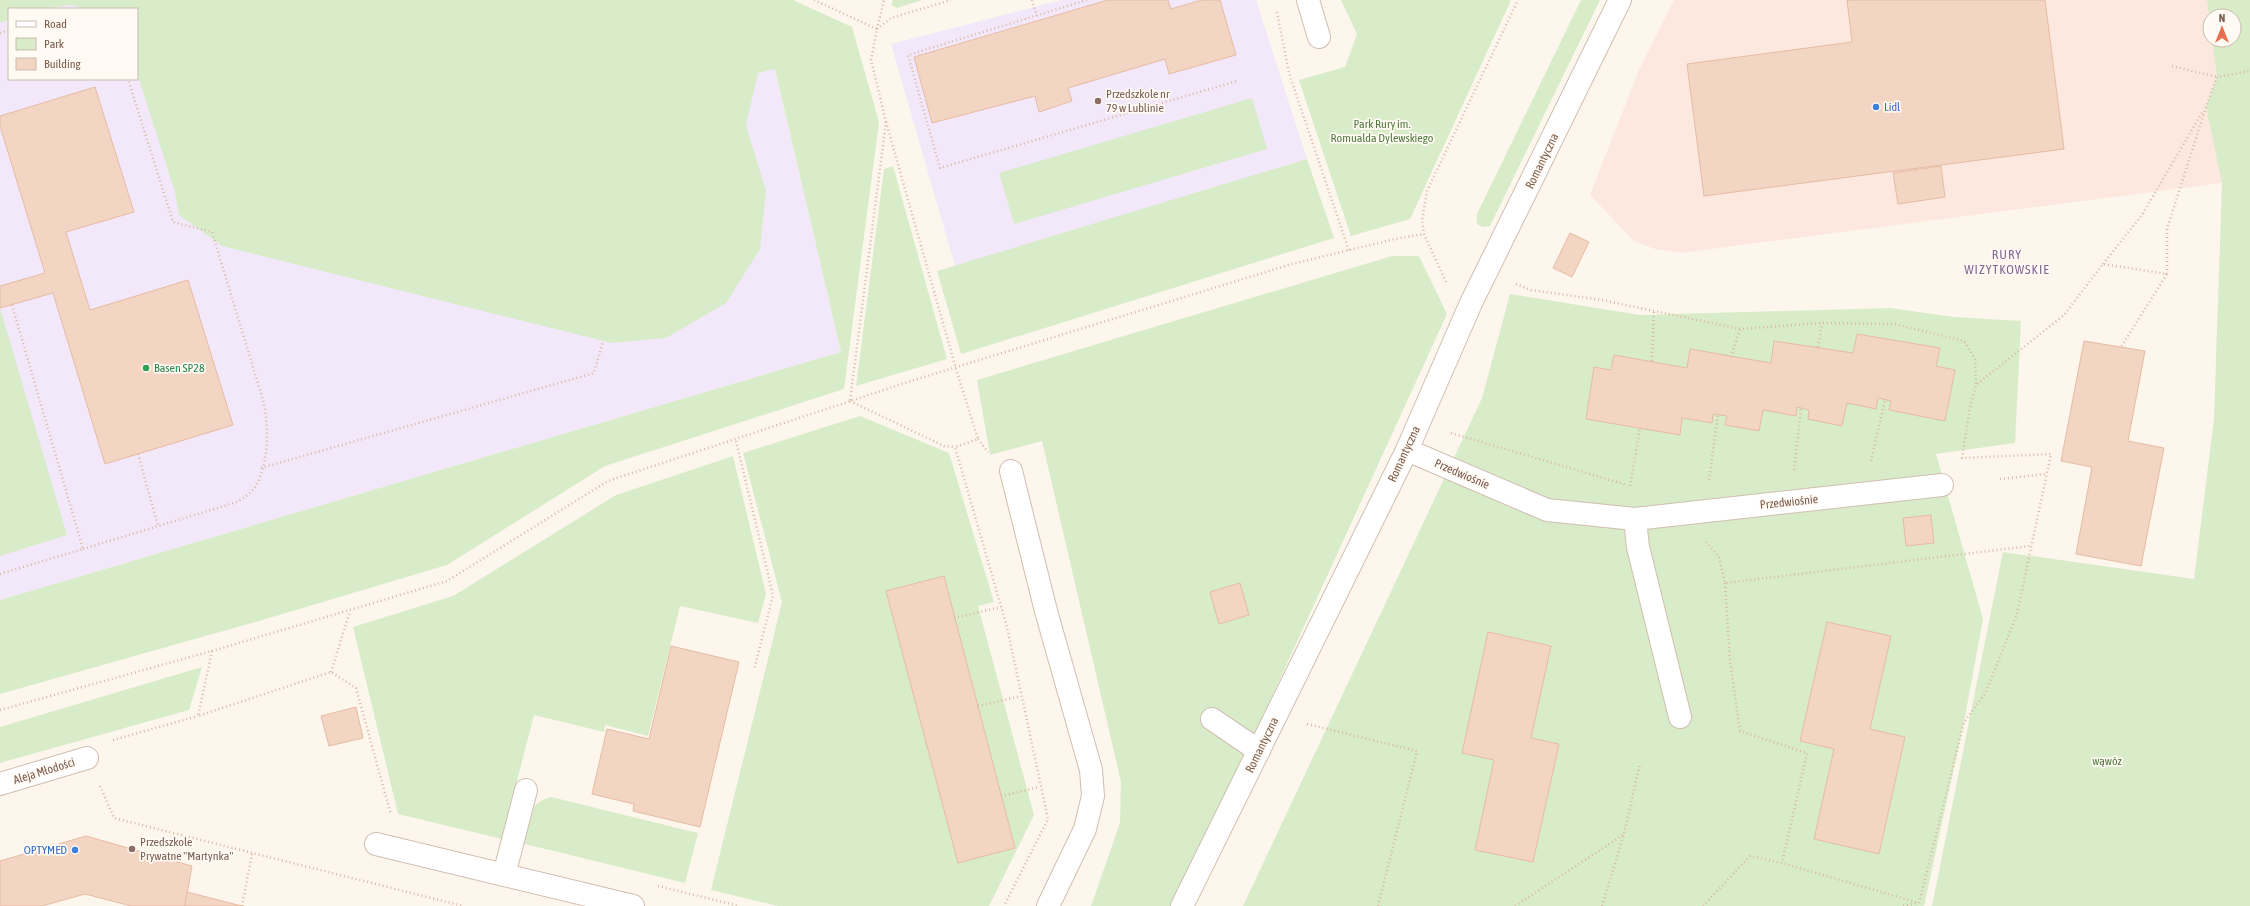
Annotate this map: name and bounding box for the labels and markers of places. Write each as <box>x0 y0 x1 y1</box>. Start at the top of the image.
place label: Przedszkole nr 79 w Lublinie <box>1106 87 1170 115</box>
marker: Przedszkole nr 79 w Lublinie <box>1093 96 1103 106</box>
place label: Lidl <box>1884 100 1901 114</box>
marker: Lidl <box>1871 102 1881 112</box>
place label: Basen SP28 <box>154 361 205 375</box>
marker: Basen SP28 <box>141 363 151 373</box>
place label: Przedszkole Prywatne "Martynka" <box>140 835 233 863</box>
place label: OPTYMED <box>24 843 67 857</box>
marker: Przedszkole Prywatne "Martynka" <box>127 844 137 854</box>
marker: OPTYMED <box>70 845 80 855</box>

